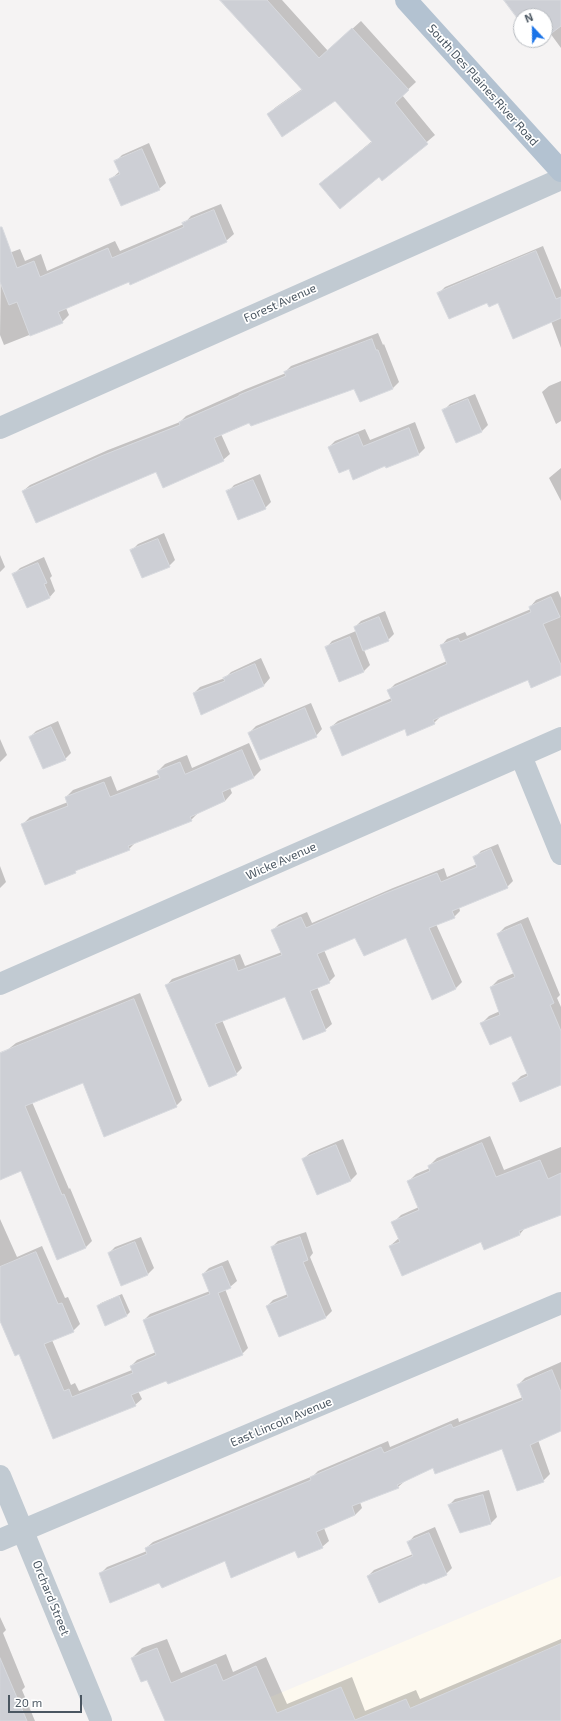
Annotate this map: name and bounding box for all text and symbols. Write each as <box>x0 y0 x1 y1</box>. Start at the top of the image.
north arrow <box>513 8 553 48</box>
text: N <box>523 10 535 25</box>
street label: South Des Plaines River Road <box>425 21 541 149</box>
street label: Forest Avenue <box>242 281 318 325</box>
street label: Wicke Avenue <box>244 839 318 883</box>
street label: East Lincoln Avenue <box>228 1394 334 1450</box>
street label: Orchard Street <box>29 1558 73 1638</box>
scale bar <box>10 1687 84 1713</box>
text: 20 m <box>15 1695 42 1709</box>

